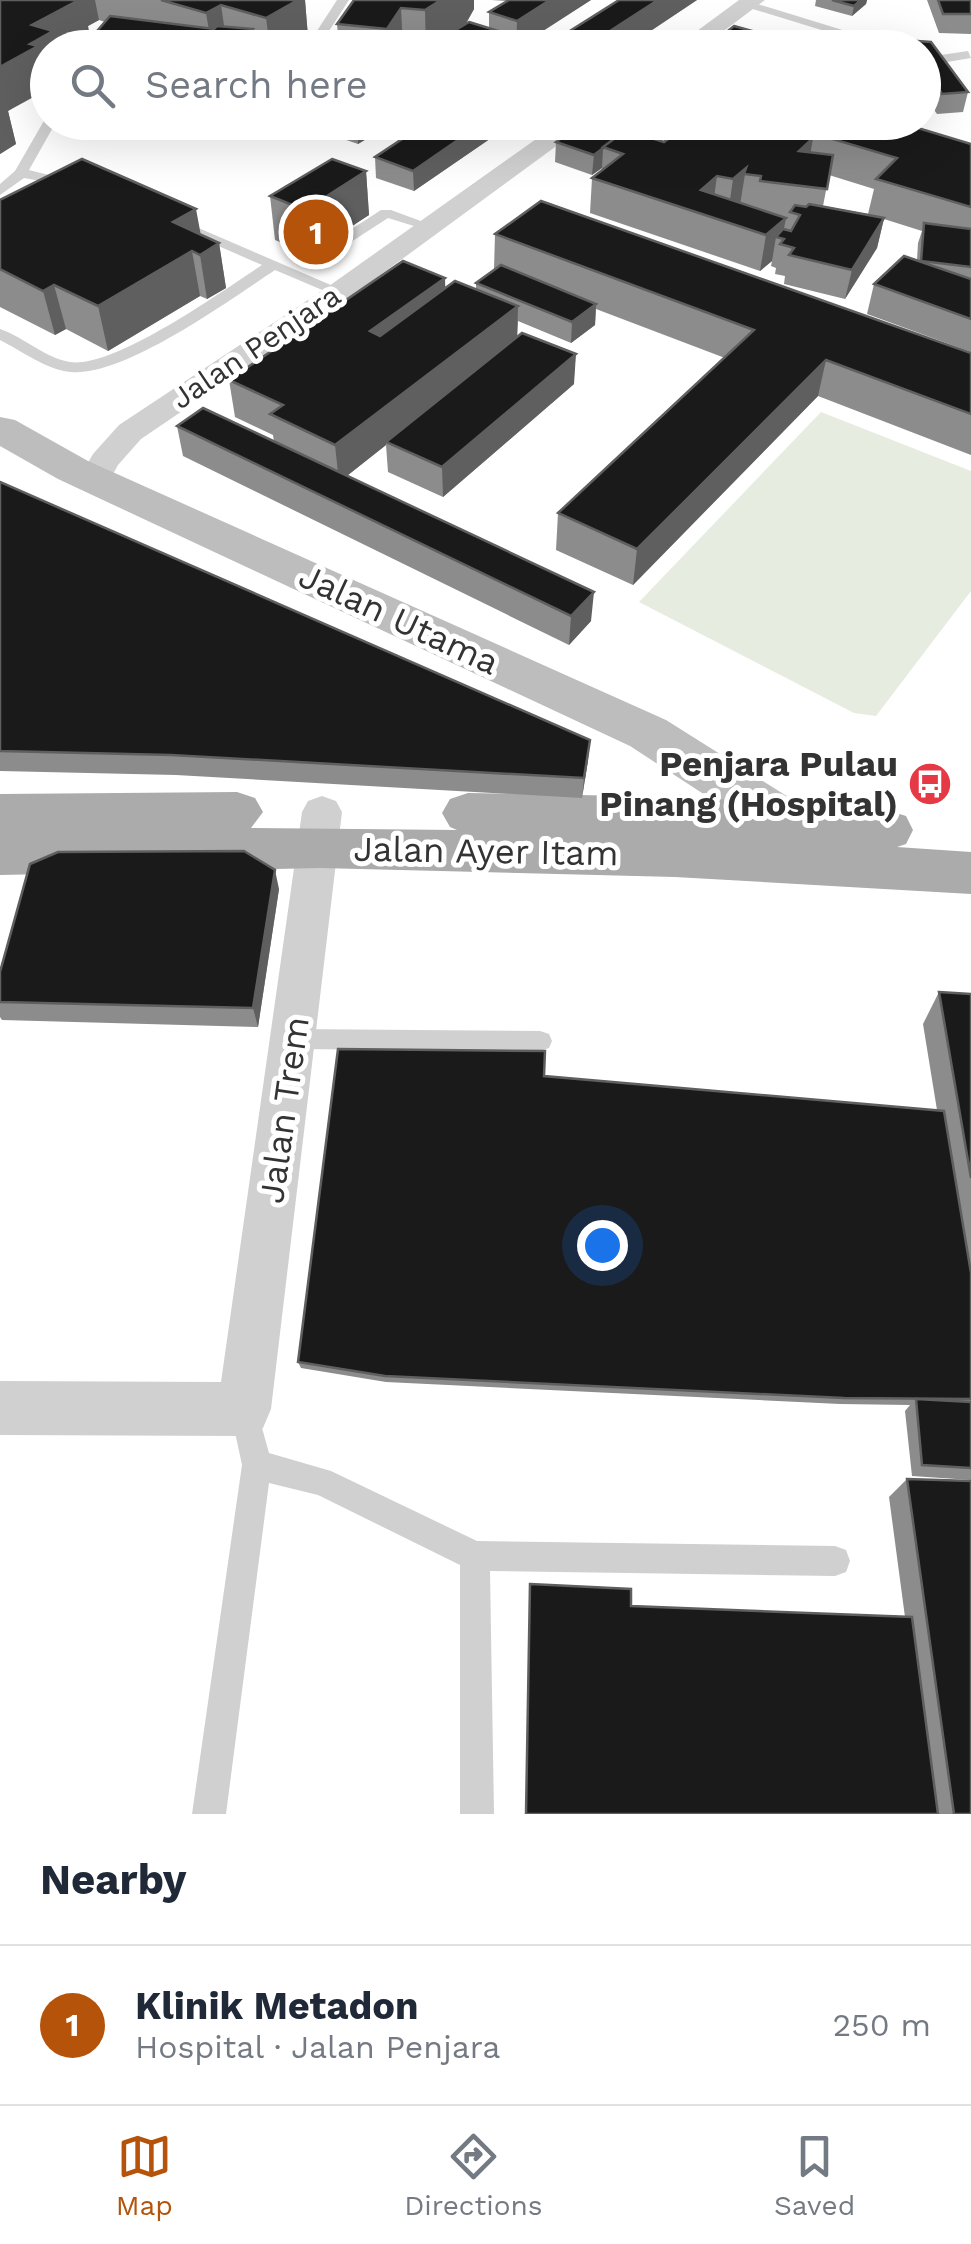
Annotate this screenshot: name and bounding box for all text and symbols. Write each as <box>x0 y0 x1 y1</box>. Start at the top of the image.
search box <box>30 30 941 140</box>
icon: search <box>65 58 120 113</box>
text: Search here <box>145 63 368 107</box>
pin: 1 <box>284 194 348 270</box>
street label: Jalan Penjara <box>165 277 347 416</box>
street label: Jalan Utama <box>292 554 506 684</box>
place label: Penjara Pulau Pinang (Hospital) <box>599 743 898 825</box>
bus stop icon: Penjara Pulau Pinang (Hospital) <box>907 761 953 807</box>
street label: Jalan Ayer Itam <box>353 828 619 874</box>
street label: Jalan Trem <box>250 1014 318 1206</box>
your location <box>577 1220 628 1271</box>
text: Nearby <box>40 1855 187 1904</box>
text: Klinik Metadon <box>135 1984 419 2028</box>
text: 1 <box>66 2006 79 2044</box>
text: 250 m <box>832 2006 931 2044</box>
text: Hospital · Jalan Penjara <box>135 2028 500 2066</box>
tab: Map <box>116 2129 173 2222</box>
tab: Directions <box>404 2129 543 2222</box>
tab: Saved <box>774 2129 855 2222</box>

